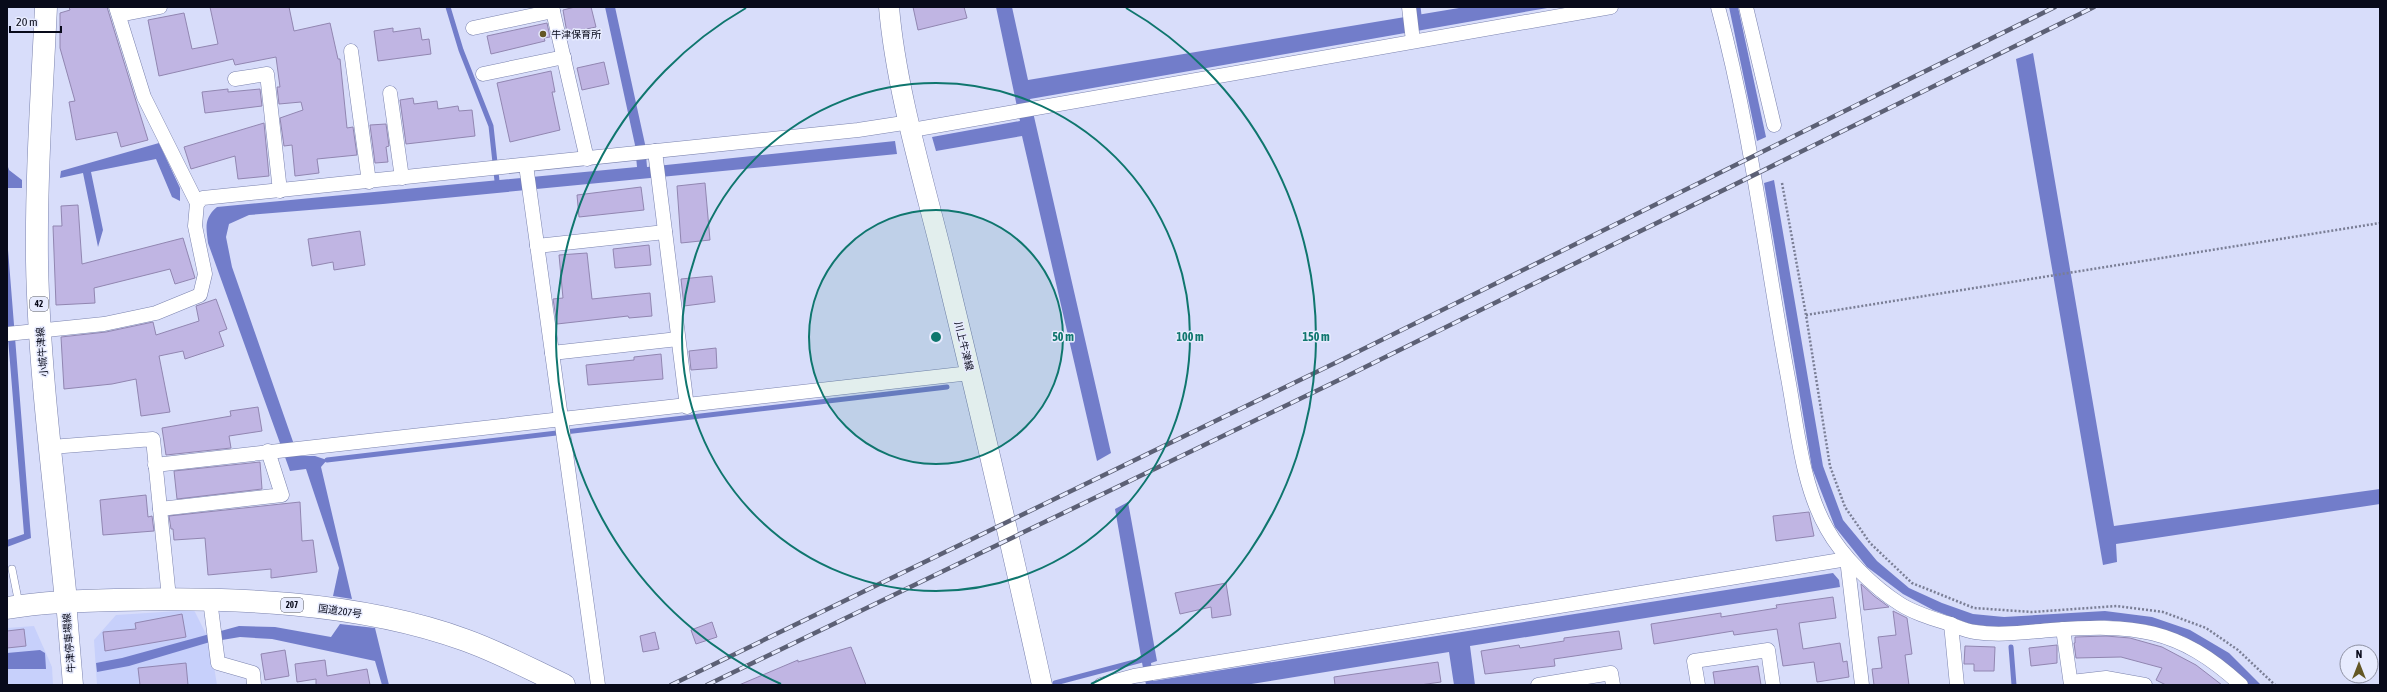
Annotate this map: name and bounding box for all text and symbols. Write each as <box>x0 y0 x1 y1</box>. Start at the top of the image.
scale bar <box>10 8 61 34</box>
text: 20 m <box>16 15 38 29</box>
marker: 牛津保育所 <box>538 29 548 39</box>
place label: 牛津保育所 <box>551 29 601 40</box>
road number: 42 <box>30 297 48 311</box>
street label: 川上牛津線 <box>953 320 975 372</box>
street label: 小城牛津線 <box>34 327 50 377</box>
centre of rings <box>929 330 943 344</box>
text: 50 m <box>1052 330 1074 344</box>
text: 100 m <box>1176 330 1204 344</box>
text: 150 m <box>1302 330 1330 344</box>
road number: 207 <box>281 598 303 612</box>
street label: 国道207号 <box>317 602 363 620</box>
street label: 牛津停車場線 <box>61 613 77 673</box>
north arrow <box>2339 644 2379 684</box>
text: N <box>2356 648 2362 660</box>

